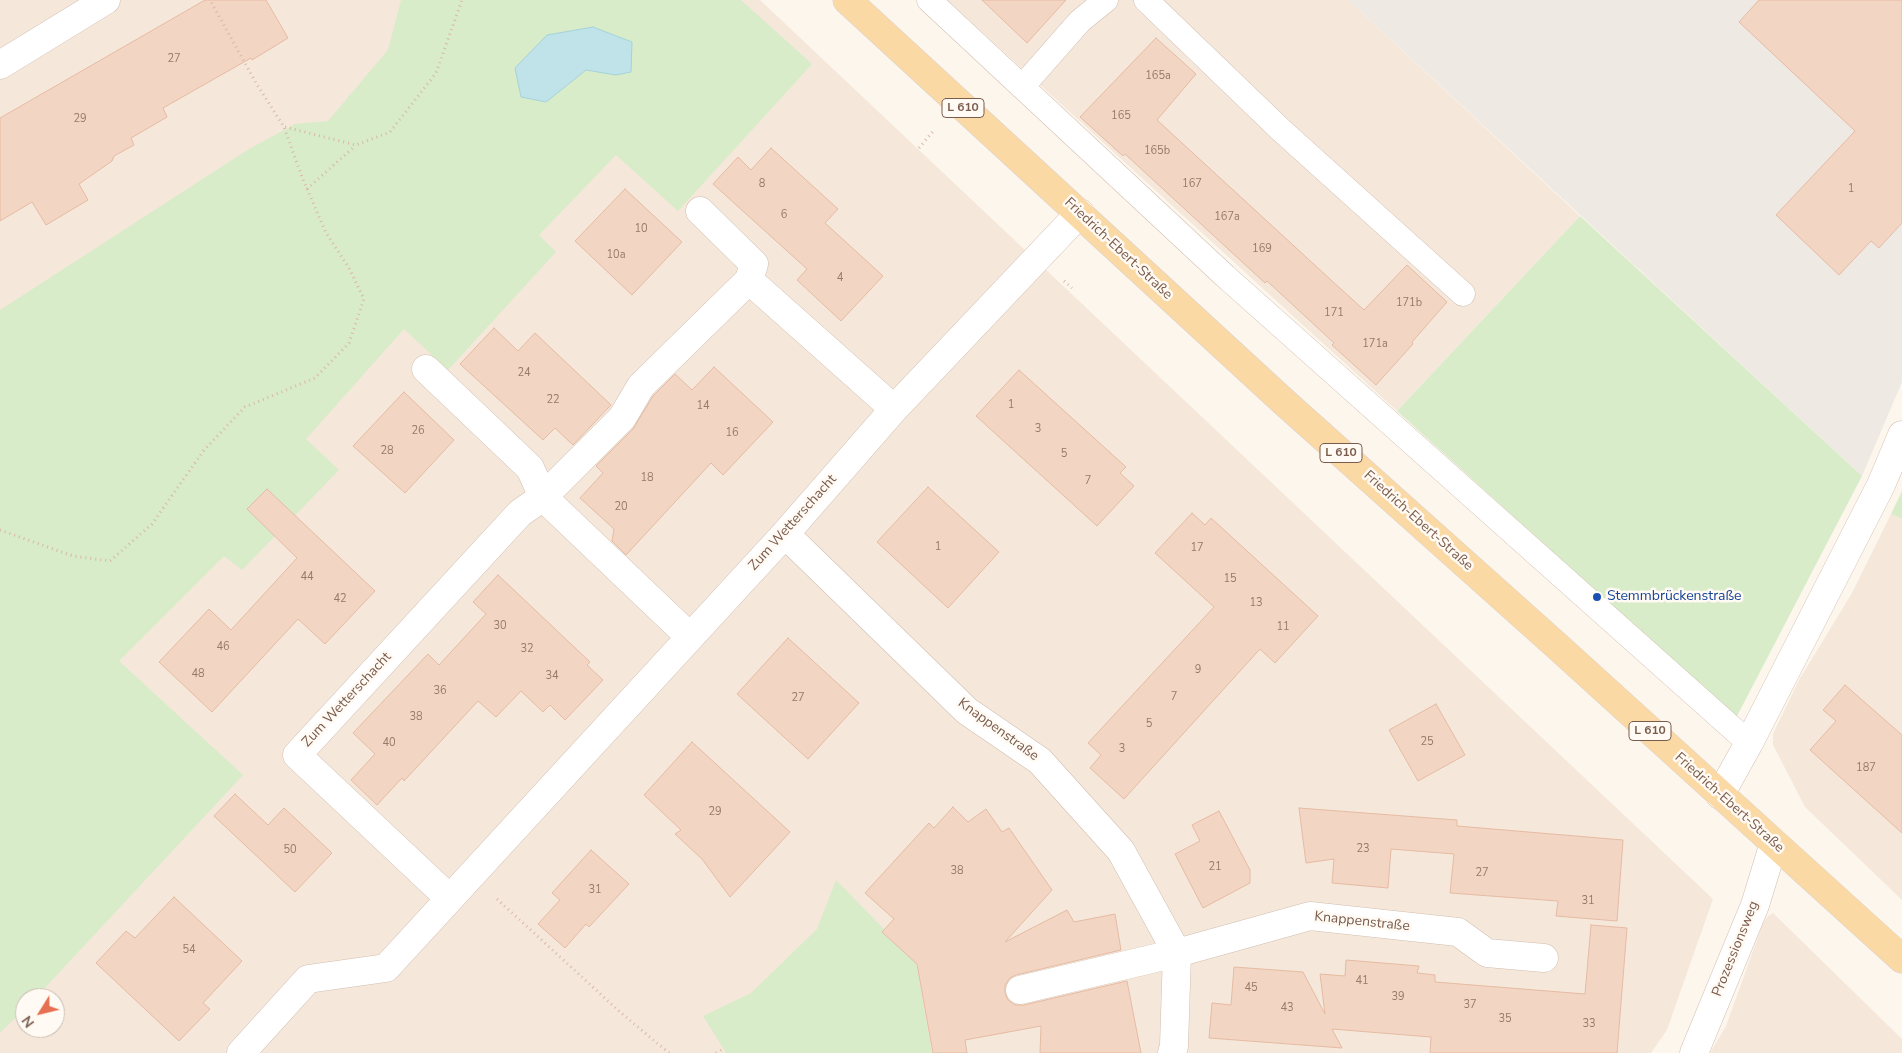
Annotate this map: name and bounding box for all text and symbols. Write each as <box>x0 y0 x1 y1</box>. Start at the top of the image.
house number: 27 <box>167 52 181 66</box>
house number: 165a <box>1145 69 1171 83</box>
road number: L 610 <box>942 99 984 118</box>
house number: 165 <box>1111 109 1131 123</box>
house number: 29 <box>73 112 87 126</box>
house number: 165b <box>1144 144 1170 158</box>
house number: 8 <box>759 177 765 191</box>
house number: 167 <box>1182 177 1202 191</box>
house number: 1 <box>1848 182 1854 196</box>
street label: Friedrich-Ebert-Straße <box>1061 195 1175 303</box>
house number: 6 <box>781 208 787 222</box>
house number: 167a <box>1214 210 1240 224</box>
house number: 10 <box>634 222 648 236</box>
house number: 169 <box>1252 242 1272 256</box>
house number: 10a <box>606 248 626 262</box>
house number: 4 <box>837 271 843 285</box>
house number: 171b <box>1396 296 1422 310</box>
house number: 171 <box>1324 306 1344 320</box>
house number: 171a <box>1362 337 1388 351</box>
house number: 24 <box>517 366 531 380</box>
house number: 22 <box>546 393 560 407</box>
house number: 1 <box>1008 398 1014 412</box>
house number: 14 <box>696 399 710 413</box>
house number: 3 <box>1035 422 1041 436</box>
house number: 26 <box>411 424 425 438</box>
house number: 16 <box>725 426 739 440</box>
road number: L 610 <box>1320 443 1362 462</box>
house number: 28 <box>380 444 394 458</box>
house number: 5 <box>1061 447 1067 461</box>
street label: Friedrich-Ebert-Straße <box>1360 467 1476 575</box>
house number: 18 <box>640 471 654 485</box>
street label: Zum Wetterschacht <box>745 472 841 574</box>
house number: 7 <box>1085 474 1091 488</box>
house number: 20 <box>614 500 628 514</box>
house number: 1 <box>935 540 941 554</box>
house number: 17 <box>1190 541 1204 555</box>
house number: 44 <box>300 570 314 584</box>
house number: 15 <box>1223 572 1237 586</box>
place label: Stemmbrückenstraße <box>1607 589 1742 605</box>
marker: Stemmbrückenstraße <box>1591 591 1603 603</box>
house number: 42 <box>333 592 347 606</box>
house number: 13 <box>1249 596 1263 610</box>
house number: 30 <box>493 619 507 633</box>
house number: 11 <box>1276 620 1290 634</box>
house number: 46 <box>216 640 230 654</box>
house number: 32 <box>520 642 534 656</box>
street label: Zum Wetterschacht <box>299 649 395 751</box>
house number: 9 <box>1195 663 1201 677</box>
house number: 48 <box>191 667 205 681</box>
house number: 34 <box>545 669 559 683</box>
house number: 36 <box>433 684 447 698</box>
house number: 7 <box>1171 690 1177 704</box>
house number: 27 <box>791 691 805 705</box>
street label: Knappenstraße <box>954 695 1042 765</box>
house number: 38 <box>409 710 423 724</box>
house number: 5 <box>1146 717 1152 731</box>
road number: L 610 <box>1629 721 1671 740</box>
house number: 25 <box>1420 735 1434 749</box>
house number: 40 <box>382 736 396 750</box>
house number: 3 <box>1119 742 1125 756</box>
street label: Friedrich-Ebert-Straße <box>1671 749 1787 857</box>
house number: 187 <box>1856 761 1876 775</box>
house number: 29 <box>708 805 722 819</box>
house number: 23 <box>1356 842 1370 856</box>
house number: 50 <box>283 843 297 857</box>
house number: 21 <box>1208 860 1222 874</box>
house number: 38 <box>950 864 964 878</box>
house number: 27 <box>1475 866 1489 880</box>
house number: 31 <box>588 883 602 897</box>
house number: 31 <box>1581 894 1595 908</box>
street label: Prozessionsweg <box>1709 899 1763 999</box>
street label: Knappenstraße <box>1313 909 1411 935</box>
house number: 54 <box>182 943 196 957</box>
house number: 41 <box>1355 974 1369 988</box>
house number: 45 <box>1244 981 1258 995</box>
north arrow <box>15 988 65 1038</box>
house number: 39 <box>1391 990 1405 1004</box>
house number: 37 <box>1463 998 1477 1012</box>
house number: 43 <box>1280 1001 1294 1015</box>
text: N <box>18 1012 39 1031</box>
house number: 35 <box>1498 1012 1512 1026</box>
house number: 33 <box>1582 1017 1596 1031</box>

